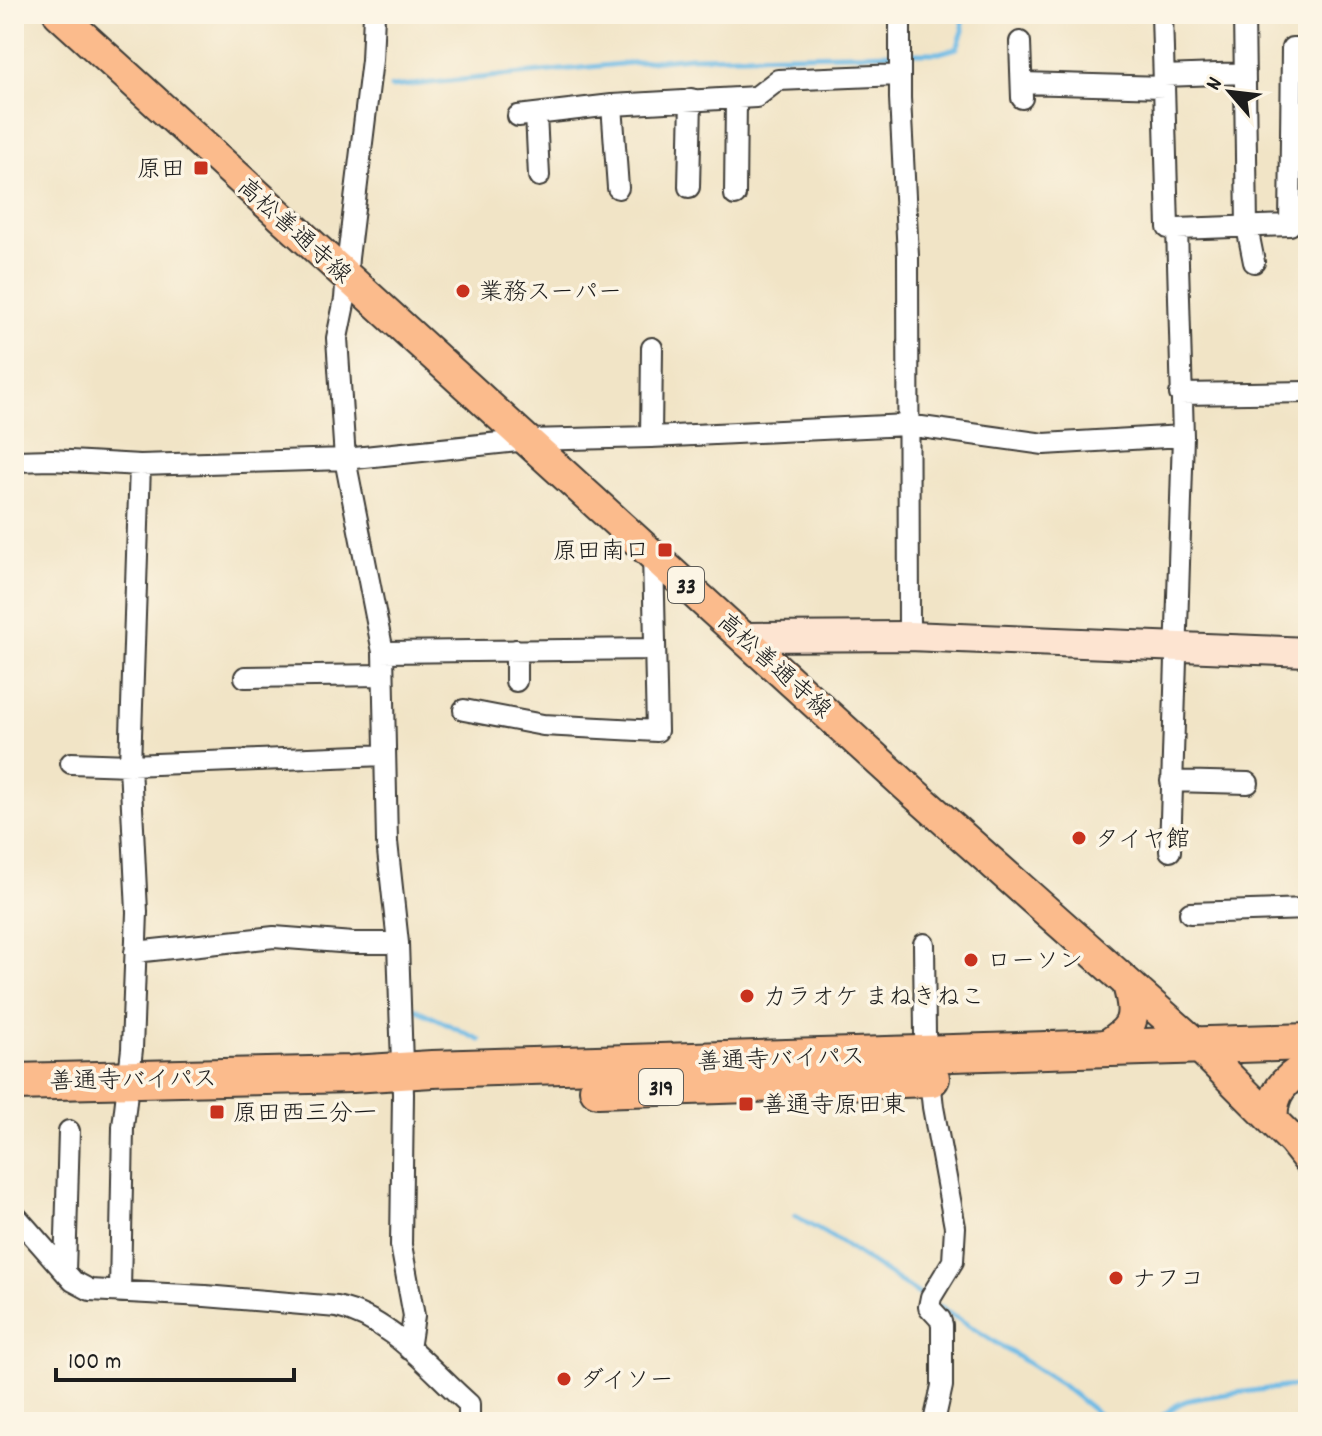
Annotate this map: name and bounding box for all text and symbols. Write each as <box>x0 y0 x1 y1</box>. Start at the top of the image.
north arrow <box>1190 52 1270 132</box>
text: N <box>1199 72 1232 96</box>
place label: 原田 <box>137 154 185 188</box>
marker: 原田 <box>192 159 210 177</box>
street label: 高松善通寺線 <box>228 171 358 293</box>
place label: 業務スーパー <box>479 277 622 311</box>
marker: 業務スーパー <box>454 282 472 300</box>
place label: 原田南口 <box>553 536 649 570</box>
marker: 原田南口 <box>656 541 674 559</box>
road number: 33 <box>668 567 704 603</box>
street label: 高松善通寺線 <box>708 606 838 728</box>
place label: タイヤ館 <box>1095 824 1190 858</box>
marker: タイヤ館 <box>1070 829 1088 847</box>
place label: ローソン <box>987 946 1083 980</box>
marker: ローソン <box>962 951 980 969</box>
place label: カラオケ まねきねこ <box>763 982 985 1016</box>
marker: カラオケ まねきねこ <box>738 987 756 1005</box>
street label: 善通寺バイパス <box>697 1041 865 1081</box>
street label: 善通寺バイパス <box>49 1064 217 1100</box>
road number: 319 <box>639 1069 683 1105</box>
place label: 善通寺原田東 <box>762 1090 906 1124</box>
marker: 善通寺原田東 <box>737 1095 755 1113</box>
place label: 原田西三分一 <box>233 1098 377 1132</box>
marker: 原田西三分一 <box>208 1103 226 1121</box>
place label: ナフコ <box>1132 1264 1204 1298</box>
marker: ナフコ <box>1107 1269 1125 1287</box>
scale bar <box>56 1332 294 1382</box>
text: 100 m <box>68 1346 121 1380</box>
place label: ダイソー <box>580 1365 674 1399</box>
marker: ダイソー <box>555 1370 573 1388</box>

